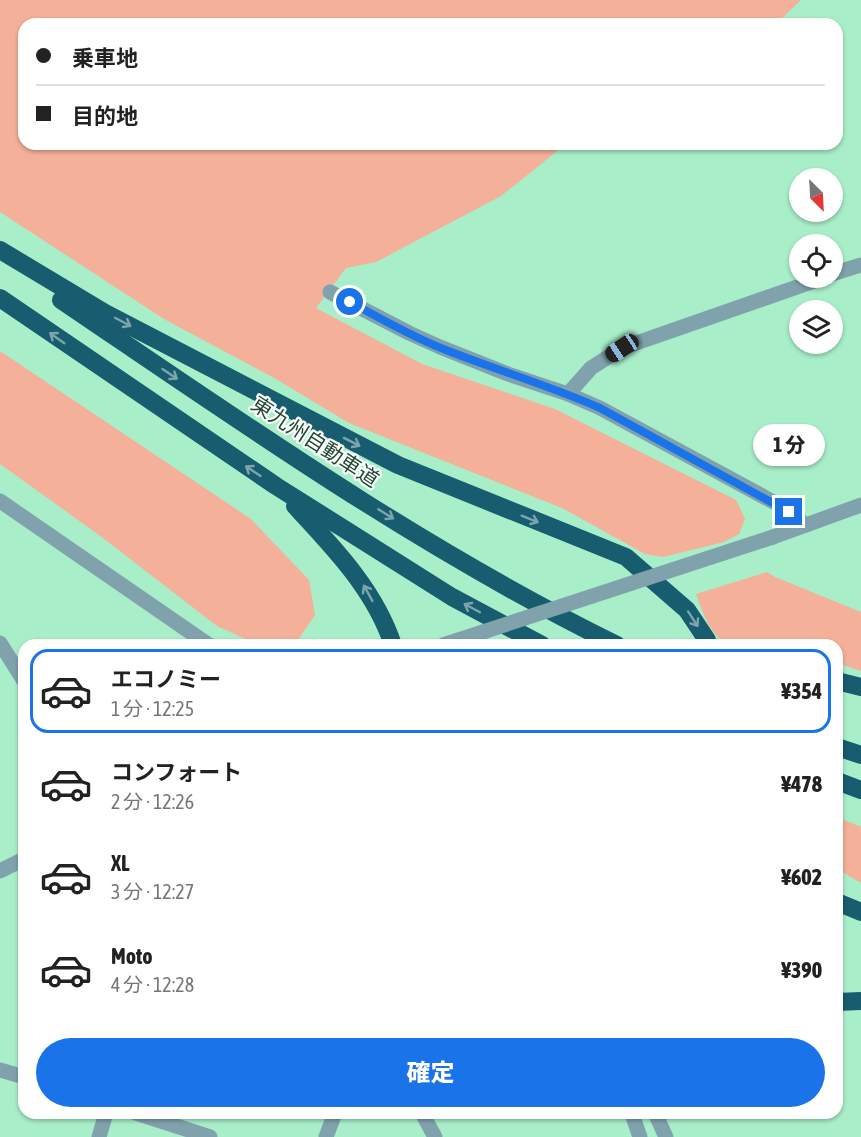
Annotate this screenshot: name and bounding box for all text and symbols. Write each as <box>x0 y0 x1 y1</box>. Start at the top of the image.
text: 乗車地 <box>72 45 138 71</box>
text: 目的地 <box>72 103 138 129</box>
north arrow <box>789 168 843 222</box>
map controls <box>789 168 843 354</box>
button: locate <box>789 234 843 288</box>
route start <box>336 288 363 315</box>
button: layers <box>789 300 843 354</box>
one-way arrow <box>114 316 131 328</box>
car <box>602 331 642 365</box>
one-way arrow <box>49 332 66 344</box>
one-way arrow <box>161 368 178 380</box>
street label: 東九州自動車道 <box>247 391 384 491</box>
callout: 1 分 <box>753 425 825 467</box>
text: 1 分 <box>773 433 805 456</box>
one-way arrow <box>342 436 360 448</box>
one-way arrow <box>246 465 262 477</box>
route end <box>775 498 802 525</box>
one-way arrow <box>377 509 394 521</box>
one-way arrow <box>521 514 539 525</box>
one-way arrow <box>362 584 373 602</box>
one-way arrow <box>464 602 481 614</box>
one-way arrow <box>688 610 700 627</box>
icon: car <box>39 664 93 718</box>
text: エコノミー <box>111 666 221 692</box>
text: ¥354 <box>781 678 822 704</box>
text: 1 分 · 12:25 <box>111 697 194 720</box>
icon: car <box>39 757 93 811</box>
text: コンフォート <box>111 759 242 785</box>
text: ¥478 <box>781 771 822 797</box>
text: 2 分 · 12:26 <box>111 790 194 813</box>
icon: car <box>39 850 93 904</box>
text: XL <box>111 850 129 876</box>
text: ¥602 <box>781 864 822 890</box>
text: 3 分 · 12:27 <box>111 880 194 903</box>
icon: car <box>39 943 93 997</box>
text: Moto <box>111 943 153 969</box>
text: ¥390 <box>781 957 822 983</box>
text: 4 分 · 12:28 <box>111 973 194 996</box>
button: 確定 <box>36 1038 825 1107</box>

